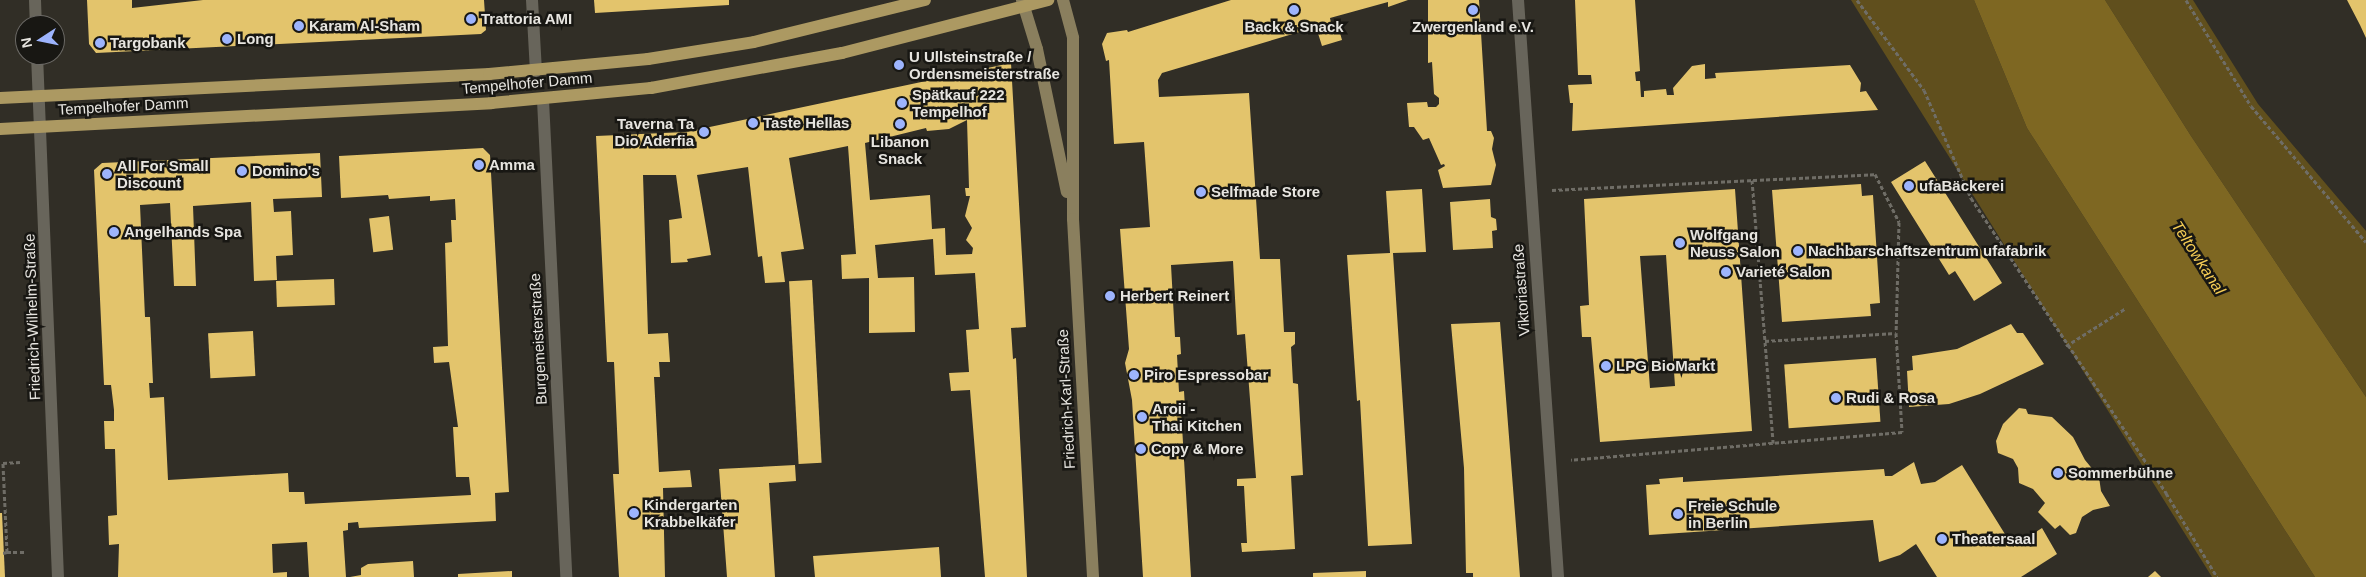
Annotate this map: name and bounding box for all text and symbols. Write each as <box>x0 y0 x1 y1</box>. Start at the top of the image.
marker: Back & Snack <box>1288 4 1300 16</box>
marker: Zwergenland e.V. <box>1467 4 1479 16</box>
place label: Trattoria AMI <box>481 10 573 28</box>
marker: Trattoria AMI <box>465 13 477 25</box>
north arrow <box>15 15 65 65</box>
place label: Karam Al-Sham <box>309 17 421 35</box>
place label: Back & Snack <box>1244 18 1344 36</box>
place label: Zwergenland e.V. <box>1412 18 1534 36</box>
marker: Karam Al-Sham <box>293 20 305 32</box>
place label: Long <box>237 30 274 48</box>
marker: Long <box>221 33 233 45</box>
place label: Targobank <box>110 34 186 52</box>
text: N <box>17 36 35 49</box>
marker: Targobank <box>94 37 106 49</box>
place label: U Ullsteinstraße / Ordensmeisterstraße <box>909 47 1060 82</box>
marker: U Ullsteinstraße / Ordensmeisterstraße <box>893 59 905 71</box>
street label: Tempelhofer Damm <box>461 68 593 98</box>
place label: Spätkauf 222 Tempelhof <box>912 85 1005 120</box>
street label: Tempelhofer Damm <box>57 94 189 118</box>
marker: Spätkauf 222 Tempelhof <box>896 97 908 109</box>
place label: Taverna Ta Dio Aderfia <box>614 114 694 149</box>
place label: Taste Hellas <box>763 114 849 132</box>
marker: Taste Hellas <box>747 117 759 129</box>
marker: Libanon Snack <box>894 118 906 130</box>
marker: Taverna Ta Dio Aderfia <box>698 126 710 138</box>
place label: Libanon Snack <box>871 132 929 167</box>
place label: All For Small Discount <box>117 156 209 191</box>
place label: Amma <box>489 156 535 174</box>
marker: Amma <box>473 159 485 171</box>
place label: Domino's <box>252 162 320 180</box>
marker: Domino's <box>236 165 248 177</box>
marker: All For Small Discount <box>101 168 113 180</box>
place label: ufaBäckerei <box>1919 177 2004 195</box>
marker: ufaBäckerei <box>1903 180 1915 192</box>
place label: Selfmade Store <box>1211 183 1320 201</box>
marker: Selfmade Store <box>1195 186 1207 198</box>
water label: Teltowkanal <box>2167 218 2229 298</box>
place label: Angelhands Spa <box>124 223 242 241</box>
place label: Wolfgang Neuss Salon <box>1690 225 1780 260</box>
marker: Angelhands Spa <box>108 226 120 238</box>
street label: Friedrich-Wilhelm-Straße <box>20 233 44 401</box>
marker: Wolfgang Neuss Salon <box>1674 237 1686 249</box>
place label: Nachbarschaftszentrum ufafabrik <box>1808 242 2046 260</box>
street label: Viktoriastraße <box>1509 243 1533 337</box>
marker: Nachbarschaftszentrum ufafabrik <box>1792 245 1804 257</box>
place label: Varieté Salon <box>1736 263 1830 281</box>
marker: Varieté Salon <box>1720 266 1732 278</box>
street label: Burgemeisterstraße <box>526 273 550 405</box>
place label: Herbert Reinert <box>1120 287 1229 305</box>
marker: Herbert Reinert <box>1104 290 1116 302</box>
street label: Friedrich-Karl-Straße <box>1053 329 1079 469</box>
place label: LPG BioMarkt <box>1616 357 1715 375</box>
marker: LPG BioMarkt <box>1600 360 1612 372</box>
place label: Piro Espressobar <box>1144 366 1268 384</box>
marker: Piro Espressobar <box>1128 369 1140 381</box>
place label: Rudi & Rosa <box>1846 389 1935 407</box>
marker: Rudi & Rosa <box>1830 392 1842 404</box>
place label: Aroii - Thai Kitchen <box>1152 399 1242 434</box>
marker: Aroii - Thai Kitchen <box>1136 411 1148 423</box>
place label: Copy & More <box>1151 440 1244 458</box>
marker: Copy & More <box>1135 443 1147 455</box>
place label: Sommerbühne <box>2068 464 2173 482</box>
marker: Sommerbühne <box>2052 467 2064 479</box>
place label: Kindergarten Krabbelkäfer <box>644 495 737 530</box>
place label: Freie Schule in Berlin <box>1688 496 1777 531</box>
marker: Kindergarten Krabbelkäfer <box>628 507 640 519</box>
marker: Freie Schule in Berlin <box>1672 508 1684 520</box>
place label: Theatersaal <box>1952 530 2035 548</box>
marker: Theatersaal <box>1936 533 1948 545</box>

